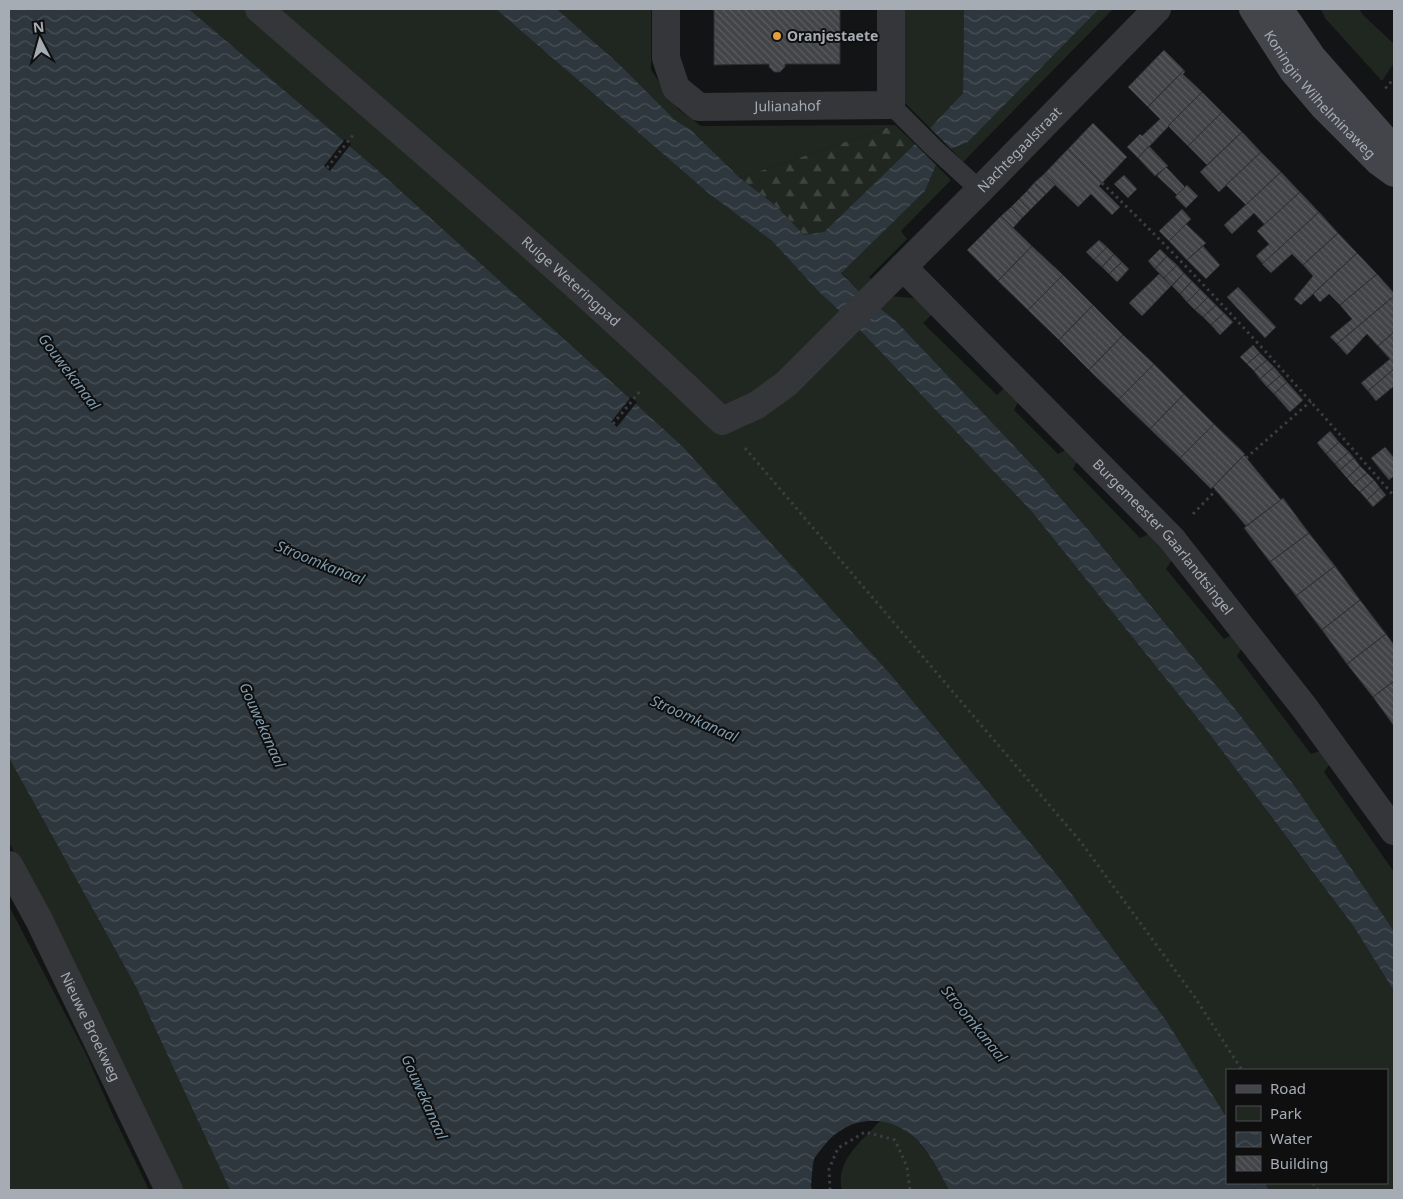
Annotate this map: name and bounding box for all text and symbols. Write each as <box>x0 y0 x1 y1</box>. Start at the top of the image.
north arrow <box>15 15 65 65</box>
text: N <box>32 17 45 37</box>
place label: Oranjestaete <box>787 26 878 45</box>
street label: Koningin Wilhelminaweg <box>1260 26 1380 163</box>
marker: Oranjestaete <box>771 30 783 42</box>
street label: Julianahof <box>752 96 822 115</box>
street label: Nachtegaalstraat <box>973 102 1065 196</box>
street label: Ruige Weteringpad <box>518 232 625 330</box>
water label: Gouwekanaal <box>34 329 106 415</box>
street label: Burgemeester Gaarlandtsingel <box>1089 455 1238 618</box>
water label: Stroomkanaal <box>273 535 369 589</box>
water label: Gouwekanaal <box>235 679 291 771</box>
water label: Stroomkanaal <box>648 690 742 747</box>
street label: Nieuwe Broekweg <box>56 968 125 1084</box>
water label: Stroomkanaal <box>937 981 1013 1067</box>
water label: Gouwekanaal <box>397 1051 453 1143</box>
legend <box>1226 1069 1388 1184</box>
text: Road <box>1270 1078 1306 1098</box>
text: Park <box>1270 1103 1302 1123</box>
text: Water <box>1270 1128 1312 1148</box>
text: Building <box>1270 1153 1328 1173</box>

